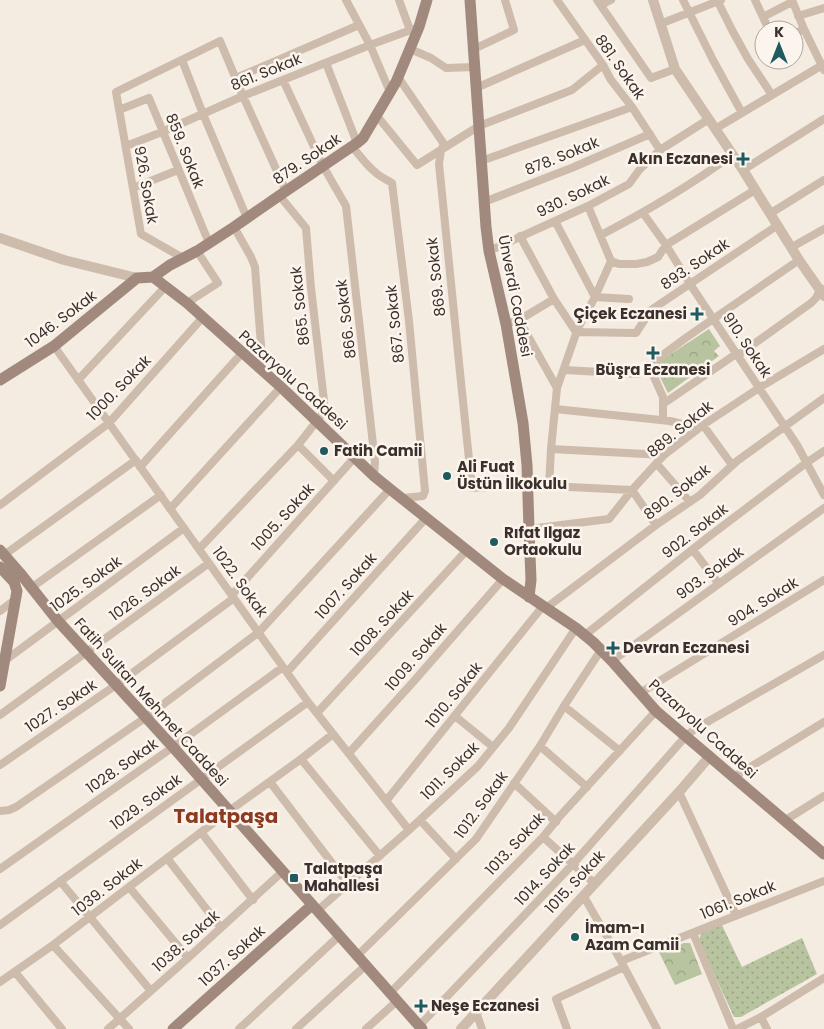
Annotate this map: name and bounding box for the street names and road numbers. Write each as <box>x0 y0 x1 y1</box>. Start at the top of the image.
street label: 881. Sokak <box>590 30 651 104</box>
street label: 861. Sokak <box>227 48 305 95</box>
street label: 859. Sokak <box>161 110 210 192</box>
street label: 879. Sokak <box>268 128 345 189</box>
street label: 878. Sokak <box>522 131 602 180</box>
street label: 926. Sokak <box>129 144 164 226</box>
street label: 930. Sokak <box>533 169 613 222</box>
street label: Ünverdi Caddesi <box>493 233 538 359</box>
street label: 893. Sokak <box>656 233 734 294</box>
street label: 869. Sokak <box>421 236 450 318</box>
street label: 865. Sokak <box>285 265 314 347</box>
street label: 866. Sokak <box>330 278 361 360</box>
street label: 867. Sokak <box>380 284 409 364</box>
street label: 1046. Sokak <box>21 285 101 352</box>
street label: 910. Sokak <box>718 308 777 382</box>
street label: Pazaryolu Caddesi <box>234 325 352 434</box>
street label: 1000. Sokak <box>82 350 156 425</box>
street label: 889. Sokak <box>642 395 717 462</box>
street label: 890. Sokak <box>639 459 715 524</box>
street label: 1005. Sokak <box>247 478 319 555</box>
street label: 902. Sokak <box>657 498 732 563</box>
street label: 903. Sokak <box>672 541 748 604</box>
street label: 1022. Sokak <box>208 542 273 622</box>
street label: 1007. Sokak <box>310 548 381 624</box>
street label: 1025. Sokak <box>46 550 126 617</box>
street label: 1026. Sokak <box>105 559 185 626</box>
street label: 904. Sokak <box>723 571 802 632</box>
street label: 1008. Sokak <box>345 584 418 661</box>
street label: Fatih Sultan Mehmet Caddesi <box>70 613 233 791</box>
street label: 1009. Sokak <box>380 618 451 695</box>
street label: 1010. Sokak <box>420 657 487 732</box>
street label: 1027. Sokak <box>21 674 101 737</box>
street label: Pazaryolu Caddesi <box>644 674 762 783</box>
street label: 1028. Sokak <box>82 733 162 798</box>
street label: 1011. Sokak <box>416 737 484 805</box>
street label: 1012. Sokak <box>449 766 512 843</box>
street label: 1029. Sokak <box>106 768 186 835</box>
street label: 1013. Sokak <box>480 807 549 880</box>
street label: 1014. Sokak <box>510 837 580 910</box>
street label: 1015. Sokak <box>540 845 610 918</box>
street label: 1039. Sokak <box>67 852 146 921</box>
street label: 1061. Sokak <box>697 875 779 924</box>
street label: 1038. Sokak <box>148 905 224 976</box>
street label: 1037. Sokak <box>194 920 270 991</box>

